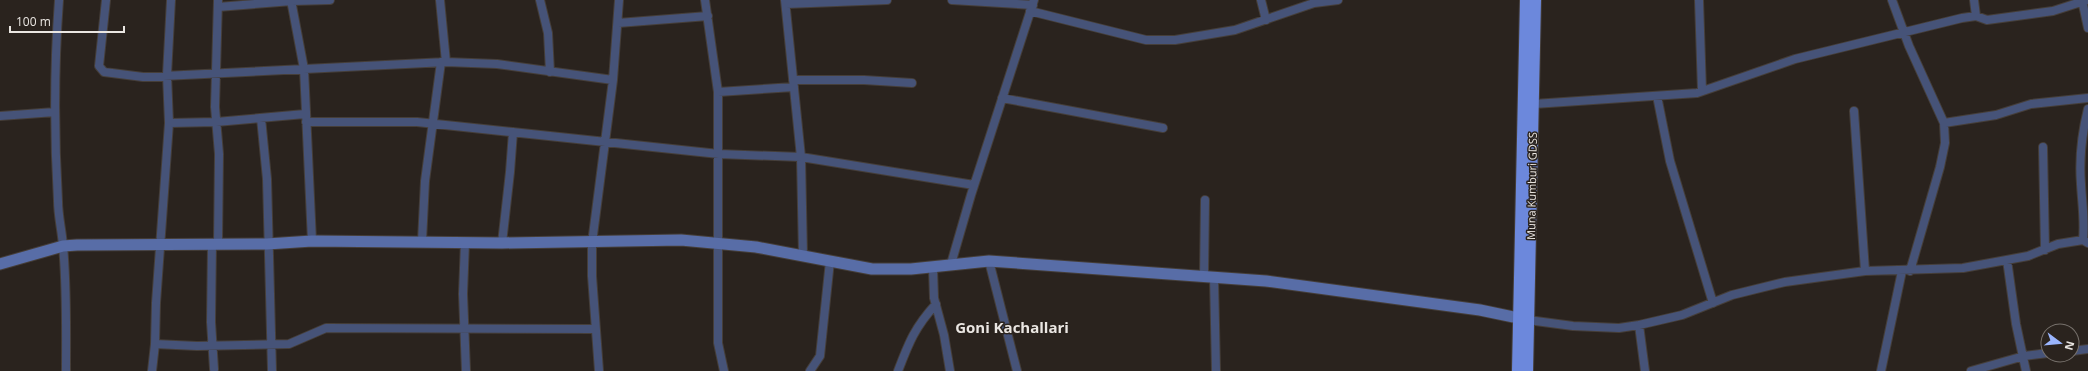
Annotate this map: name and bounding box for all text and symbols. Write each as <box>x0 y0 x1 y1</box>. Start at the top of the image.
scale bar <box>10 8 124 34</box>
text: 100 m <box>16 13 51 30</box>
street label: Muna Kumburi GDSS <box>1523 132 1540 240</box>
district label: Goni Kachallari <box>955 317 1069 337</box>
north arrow <box>2040 323 2080 363</box>
text: N <box>2062 340 2079 352</box>

